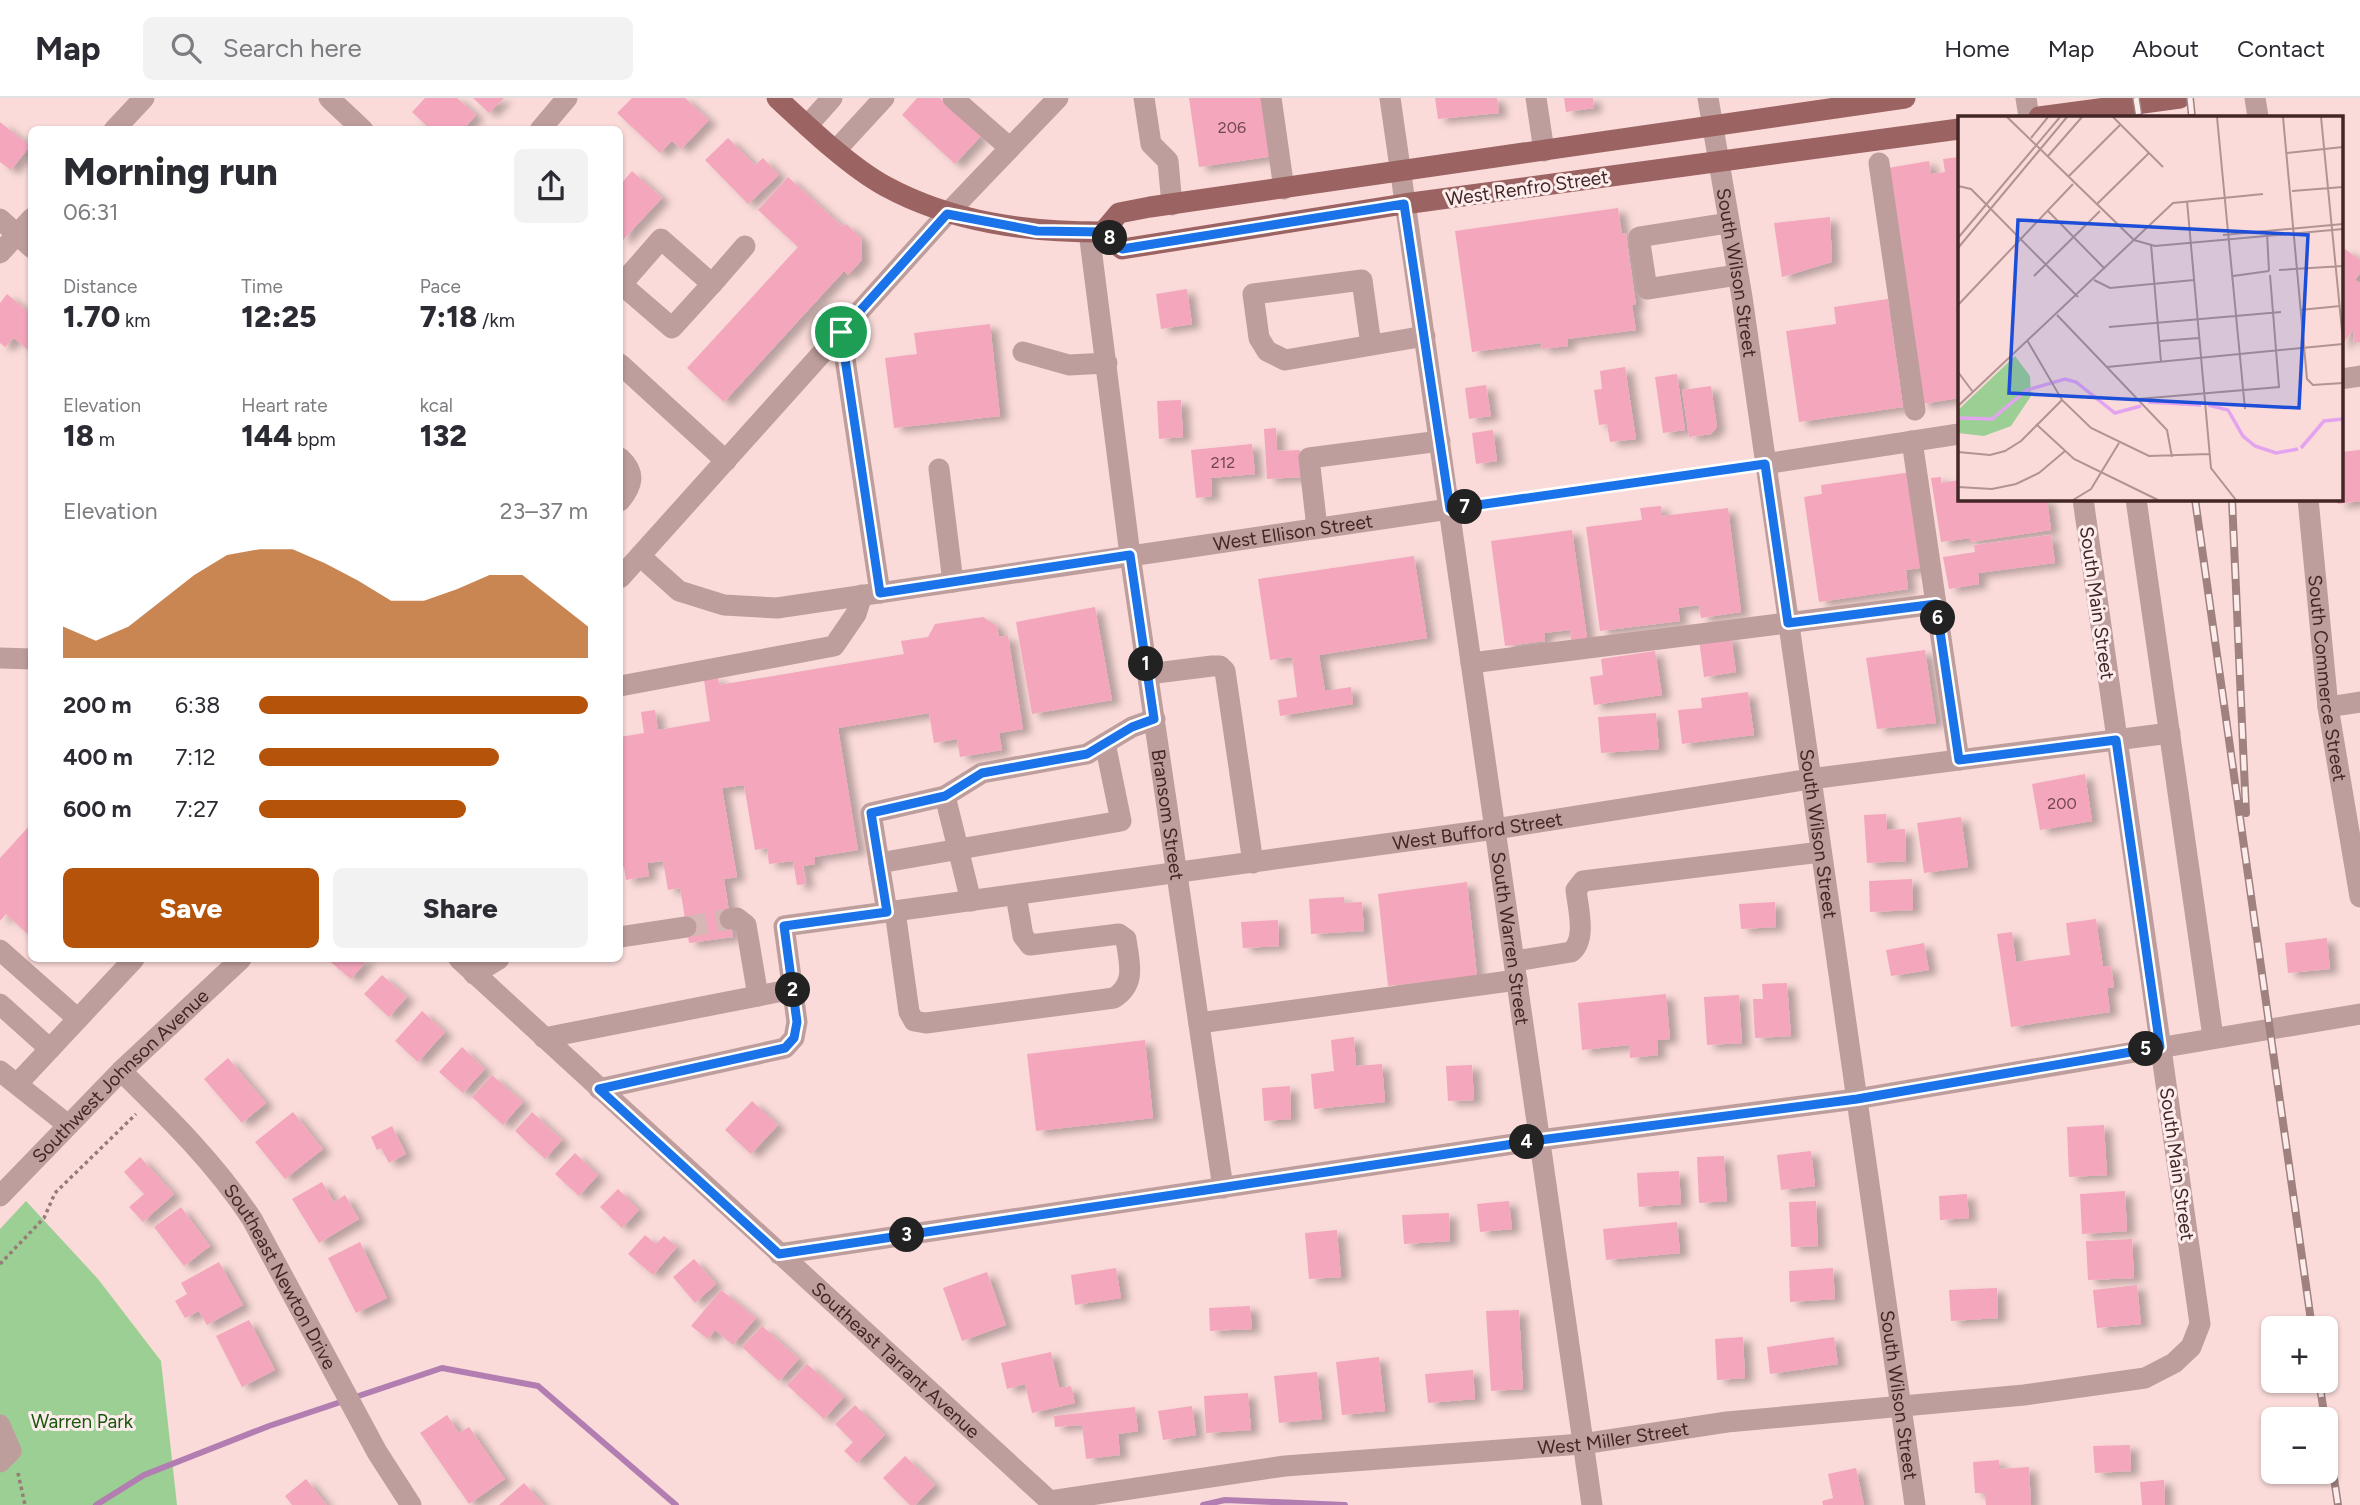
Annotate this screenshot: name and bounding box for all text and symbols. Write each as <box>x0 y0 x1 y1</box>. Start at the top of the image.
search box <box>143 17 633 80</box>
text: Map <box>35 29 101 68</box>
icon: search <box>167 29 205 67</box>
text: Search here <box>223 32 362 64</box>
text: Home <box>1944 34 2010 63</box>
text: Map <box>2048 34 2094 63</box>
text: About <box>2132 34 2199 63</box>
text: Contact <box>2237 34 2325 63</box>
inset map <box>1958 116 2342 500</box>
house number: 206 <box>1218 118 1246 137</box>
text: Morning run <box>63 149 278 195</box>
button: share <box>514 149 588 223</box>
street label: West Renfro Street <box>1444 165 1610 211</box>
street label: South Wilson Street <box>1712 186 1762 359</box>
text: 06:31 <box>63 198 119 226</box>
pin: 8 <box>1092 220 1128 256</box>
text: 8 <box>1104 226 1115 249</box>
text: Distance <box>63 275 137 298</box>
text: Time <box>241 275 283 298</box>
text: Pace <box>420 275 461 298</box>
text: 1.70 <box>63 298 120 335</box>
text: 12:25 <box>241 298 317 335</box>
text: 7:18 <box>420 298 477 335</box>
pin <box>811 302 871 362</box>
text: km <box>120 309 150 332</box>
text: /km <box>477 309 515 332</box>
icon: arrive <box>822 313 860 351</box>
text: Elevation <box>63 394 141 417</box>
text: Heart rate <box>241 394 328 417</box>
text: kcal <box>420 394 453 417</box>
text: 18 <box>63 417 94 454</box>
text: 144 <box>241 417 292 454</box>
text: 132 <box>420 417 467 454</box>
text: m <box>94 428 115 451</box>
text: bpm <box>292 428 336 451</box>
house number: 212 <box>1211 453 1235 472</box>
pin: 7 <box>1448 490 1482 524</box>
text: 7 <box>1459 495 1470 518</box>
text: Elevation <box>63 497 158 525</box>
text: 23–37 m <box>500 497 588 525</box>
street label: West Ellison Street <box>1211 509 1374 555</box>
street label: South Main Street <box>2075 525 2119 681</box>
street label: South Commerce Street <box>2304 573 2352 783</box>
pin: 6 <box>1920 601 1955 636</box>
text: 6 <box>1932 606 1943 629</box>
pin: 1 <box>1128 646 1164 682</box>
text: 1 <box>1141 652 1150 675</box>
text: 200 m <box>63 691 132 719</box>
text: 6:38 <box>175 691 220 719</box>
text: 400 m <box>63 743 133 771</box>
text: 7:12 <box>175 743 216 771</box>
street label: Bransom Street <box>1147 747 1189 882</box>
street label: South Wilson Street <box>1795 747 1842 920</box>
house number: 200 <box>2047 794 2077 813</box>
text: 600 m <box>63 795 132 823</box>
text: 7:27 <box>175 795 218 823</box>
street label: West Bufford Street <box>1391 807 1564 854</box>
street label: South Warren Street <box>1487 850 1534 1027</box>
button: Save <box>63 868 319 948</box>
button: Share <box>333 868 588 948</box>
pin: 2 <box>776 972 810 1008</box>
text: 2 <box>787 978 798 1001</box>
street label: Southwest Johnson Avenue <box>27 984 213 1167</box>
pin: 5 <box>2128 1032 2164 1066</box>
text: 5 <box>2140 1037 2151 1060</box>
street label: South Main Street <box>2155 1086 2199 1242</box>
pin: 4 <box>1510 1124 1544 1160</box>
text: 4 <box>1520 1130 1533 1153</box>
street label: Southeast Newton Drive <box>219 1179 342 1373</box>
pin: 3 <box>890 1218 925 1252</box>
text: 3 <box>901 1223 912 1246</box>
street label: Southeast Tarrant Avenue <box>807 1277 985 1443</box>
street label: South Wilson Street <box>1876 1309 1923 1481</box>
map controls <box>2261 1316 2338 1484</box>
button: + <box>2261 1316 2338 1393</box>
button: − <box>2261 1407 2338 1484</box>
park label: Warren Park <box>31 1410 134 1433</box>
street label: West Miller Street <box>1537 1416 1690 1459</box>

